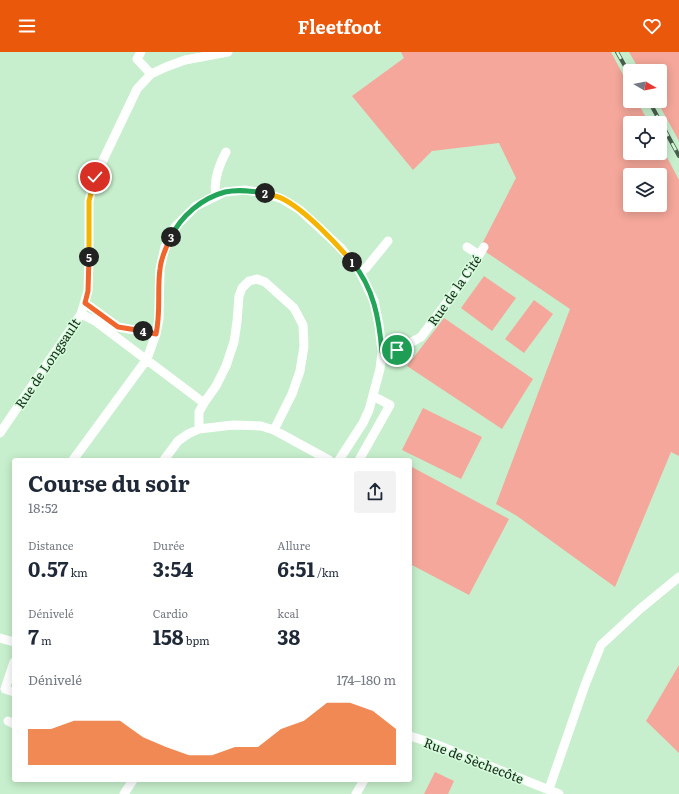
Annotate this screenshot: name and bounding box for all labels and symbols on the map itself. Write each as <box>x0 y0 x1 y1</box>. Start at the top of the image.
north arrow <box>623 64 667 108</box>
pin <box>78 160 112 194</box>
pin: 2 <box>255 183 275 203</box>
pin: 3 <box>161 227 181 247</box>
pin: 5 <box>79 247 99 267</box>
street label: Rue de la Cité <box>423 251 486 329</box>
pin: 1 <box>342 252 362 272</box>
street label: Rue de Longsault <box>10 313 85 412</box>
pin: 4 <box>133 321 153 341</box>
pin <box>380 333 414 367</box>
street label: Rue de Sèchecôte <box>421 732 527 788</box>

